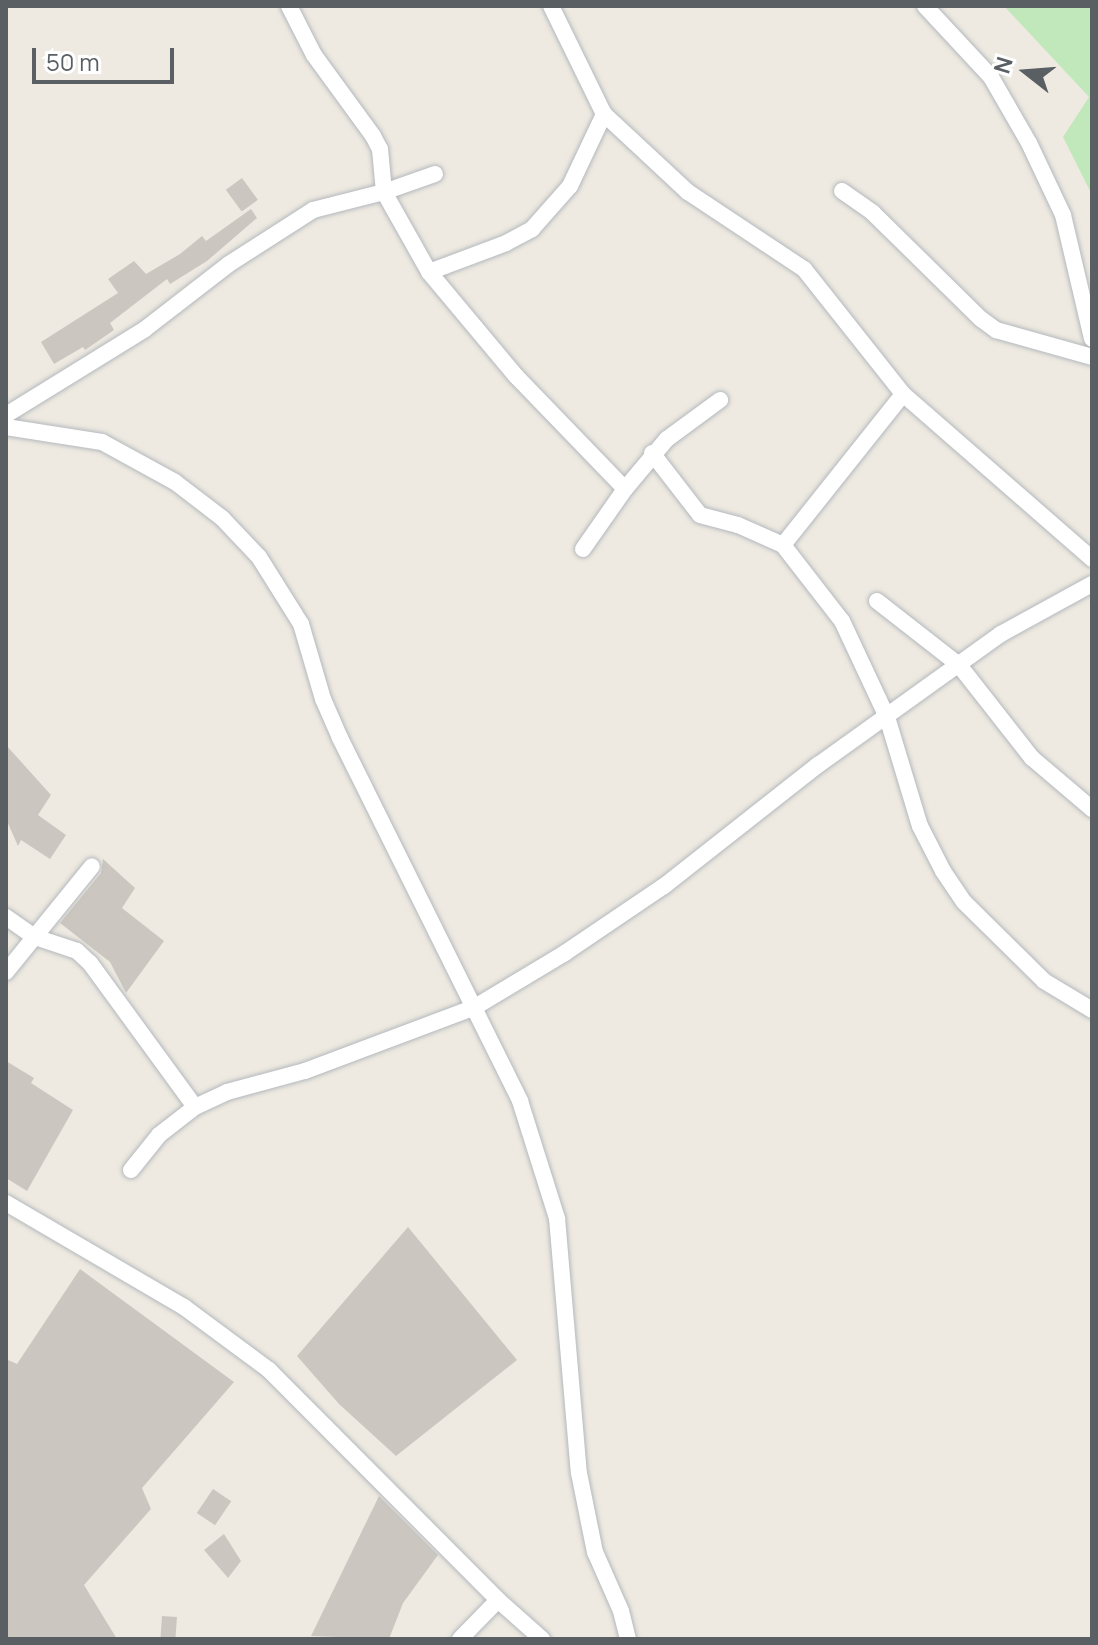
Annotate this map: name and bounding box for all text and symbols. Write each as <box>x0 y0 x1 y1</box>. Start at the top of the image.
scale bar <box>36 32 178 82</box>
north arrow <box>986 32 1066 112</box>
text: 50 m <box>46 45 100 78</box>
text: N <box>986 53 1020 77</box>

